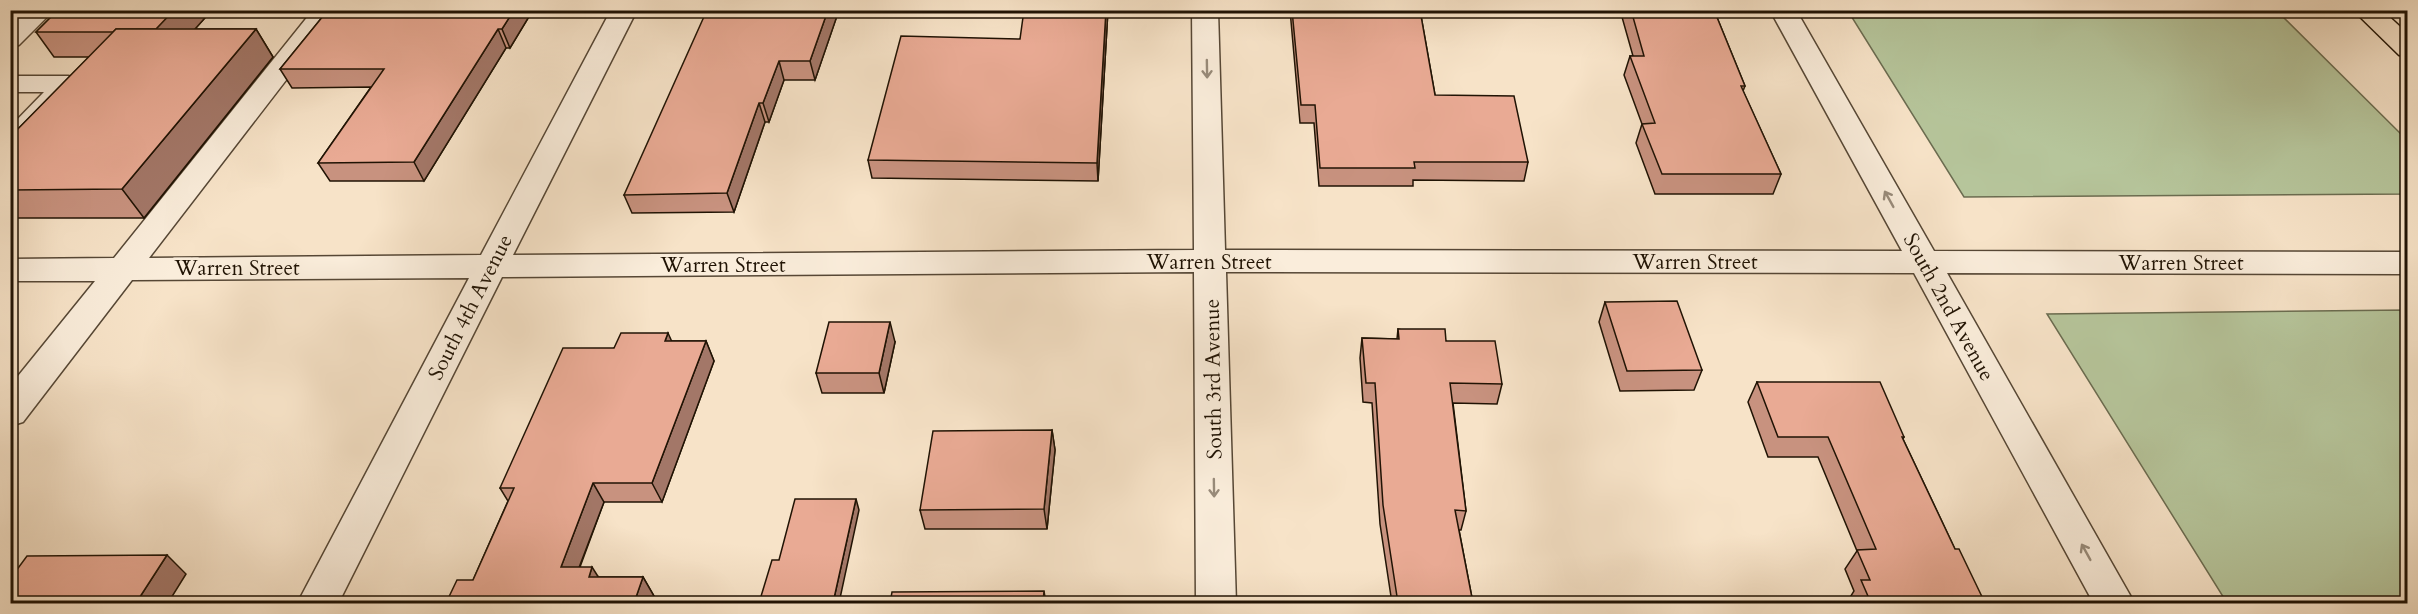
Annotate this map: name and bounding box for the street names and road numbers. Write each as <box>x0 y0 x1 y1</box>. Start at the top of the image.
street label: South 2nd Avenue <box>1896 228 2001 386</box>
street label: South 4th Avenue <box>421 229 520 385</box>
street label: Warren Street <box>1145 248 1272 277</box>
street label: Warren Street <box>1631 248 1758 277</box>
street label: Warren Street <box>2117 249 2244 278</box>
street label: Warren Street <box>659 251 786 280</box>
street label: Warren Street <box>173 254 300 283</box>
street label: South 3rd Avenue <box>1198 298 1229 459</box>

